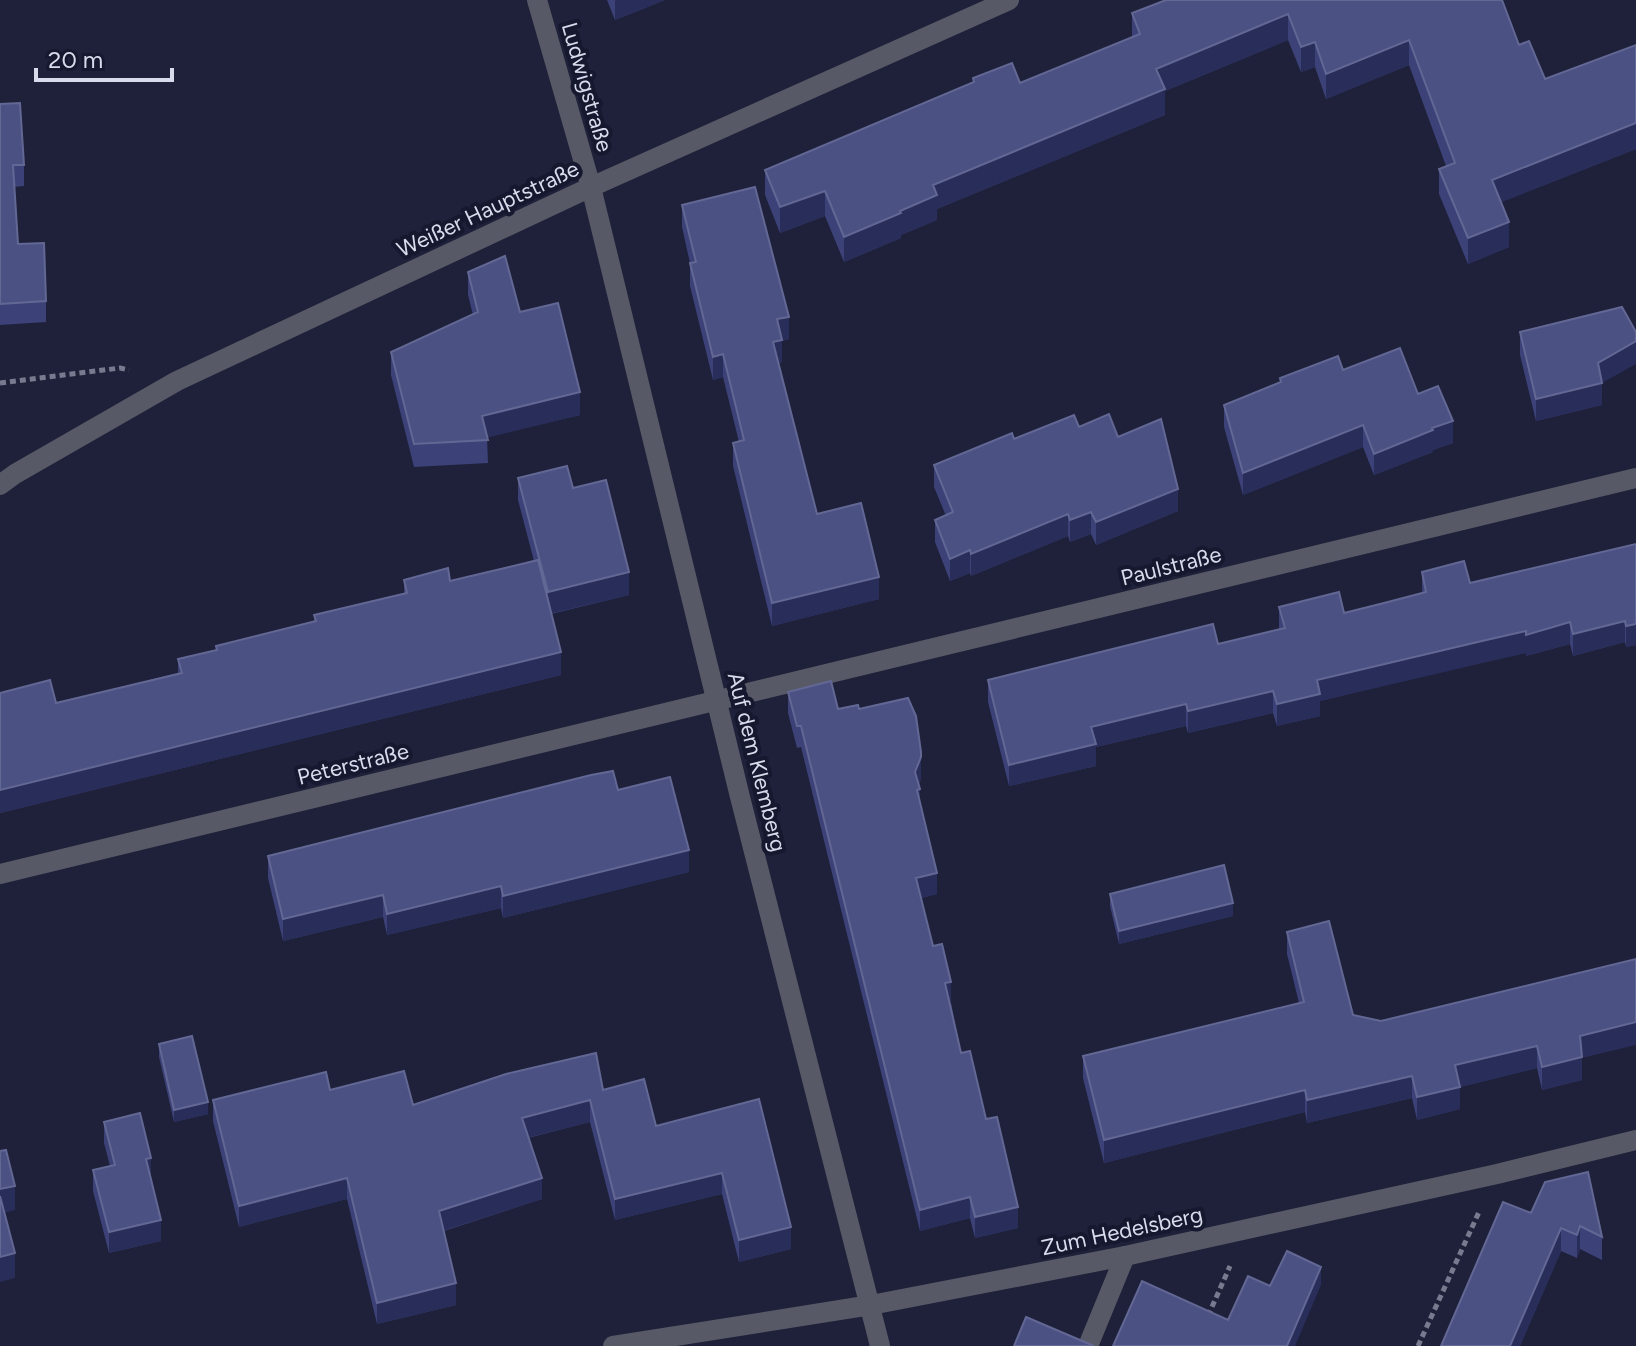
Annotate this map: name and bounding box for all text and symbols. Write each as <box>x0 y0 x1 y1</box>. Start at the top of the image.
street label: Ludwigstraße <box>556 19 618 155</box>
scale bar <box>36 32 172 82</box>
text: 20 m <box>48 45 103 74</box>
street label: Weißer Hauptstraße <box>393 155 583 263</box>
street label: Paulstraße <box>1118 541 1224 591</box>
street label: Auf dem Klemberg <box>722 669 792 855</box>
street label: Peterstraße <box>294 737 412 791</box>
street label: Zum Hedelsberg <box>1039 1201 1205 1261</box>

